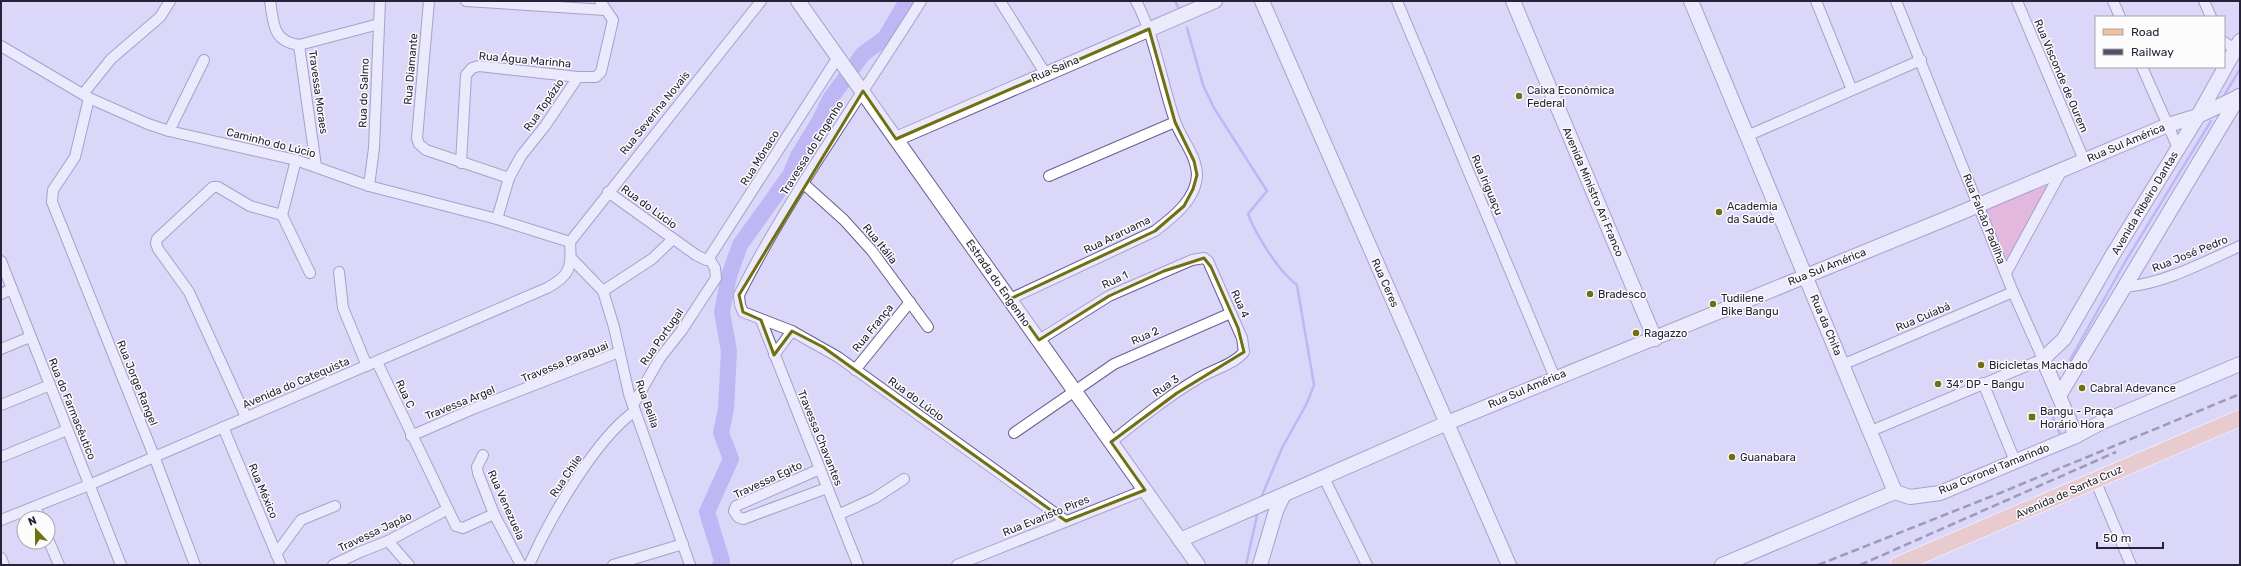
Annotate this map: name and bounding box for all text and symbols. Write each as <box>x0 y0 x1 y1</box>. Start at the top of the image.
legend <box>2095 16 2225 68</box>
street label: Rua Visconde de Ourem <box>2031 17 2091 135</box>
text: Road <box>2131 25 2159 39</box>
street label: Rua Diamante <box>401 33 421 105</box>
text: Railway <box>2131 45 2174 59</box>
street label: Travessa Moraes <box>306 49 330 135</box>
street label: Rua Água Marinha <box>478 49 572 71</box>
street label: Rua Saina <box>1029 53 1081 85</box>
street label: Rua do Salmo <box>356 58 372 128</box>
street label: Rua Severina Novais <box>617 68 693 157</box>
street label: Rua Topázio <box>521 76 567 134</box>
place label: Caixa Econômica Federal <box>1527 84 1614 110</box>
marker: Caixa Econômica Federal <box>1514 91 1524 101</box>
street label: Travessa do Engenho <box>778 98 846 198</box>
street label: Rua Sul América <box>2085 121 2167 165</box>
street label: Avenida Ministro Ari Franco <box>1560 125 1626 259</box>
street label: Caminho do Lúcio <box>225 126 317 160</box>
street label: Rua Mônaco <box>738 128 782 188</box>
street label: Avenida Ribeiro Dantas <box>2109 149 2181 257</box>
street label: Rua Iriguaçu <box>1468 153 1506 217</box>
street label: Rua Falcão Padilha <box>1960 172 2008 266</box>
street label: Rua do Lúcio <box>619 182 679 232</box>
place label: Academia da Saúde <box>1727 200 1778 226</box>
marker: Academia da Saúde <box>1714 207 1724 217</box>
street label: Rua Araruama <box>1082 213 1152 257</box>
street label: Rua Itália <box>860 221 900 267</box>
street label: Rua José Pedro <box>2150 233 2230 275</box>
street label: Estrada do Engenho <box>963 237 1033 329</box>
street label: Rua Sul América <box>1786 245 1868 289</box>
street label: Rua Ceres <box>1368 257 1402 310</box>
street label: Rua 1 <box>1100 268 1130 292</box>
street label: Rua 4 <box>1228 288 1252 320</box>
place label: Bradesco <box>1598 288 1646 301</box>
marker: Bradesco <box>1585 289 1595 299</box>
place label: Tudilene Bike Bangu <box>1721 292 1779 318</box>
street label: Rua da Chita <box>1807 293 1845 357</box>
marker: Tudilene Bike Bangu <box>1708 299 1718 309</box>
street label: Rua Cuiabá <box>1894 300 1952 334</box>
street label: Rua França <box>850 301 896 355</box>
street label: Rua Portugal <box>638 306 686 368</box>
street label: Rua 2 <box>1129 324 1161 348</box>
place label: Ragazzo <box>1644 327 1687 340</box>
marker: Ragazzo <box>1631 328 1641 338</box>
street label: Rua Jorge Rangel <box>114 339 160 427</box>
street label: Travessa Paraguai <box>520 339 610 385</box>
street label: Avenida do Catequista <box>241 355 351 411</box>
street label: Rua do Farmacêutico <box>46 356 98 462</box>
place label: Bicicletas Machado <box>1989 359 2088 372</box>
marker: Bicicletas Machado <box>1976 360 1986 370</box>
street label: Rua Sul América <box>1486 367 1568 411</box>
street label: Rua 3 <box>1150 372 1182 400</box>
street label: Rua do Lúcio <box>886 374 946 424</box>
street label: Rua C <box>393 378 417 410</box>
street label: Rua Belila <box>633 378 661 430</box>
place label: 34º DP - Bangu <box>1946 378 2024 391</box>
marker: 34º DP - Bangu <box>1933 379 1943 389</box>
place label: Cabral Adevance <box>2090 382 2176 395</box>
street label: Travessa Argel <box>423 383 497 423</box>
marker: Cabral Adevance <box>2077 383 2087 393</box>
street label: Travessa Chavantes <box>795 388 845 488</box>
place label: Bangu - Praça Horário Hora <box>2040 405 2113 431</box>
marker: Bangu - Praça Horário Hora <box>2027 412 2037 422</box>
street label: Rua Coronel Tamarindo <box>1937 441 2051 497</box>
place label: Guanabara <box>1740 451 1796 464</box>
street label: Rua Chile <box>547 452 585 500</box>
marker: Guanabara <box>1727 452 1737 462</box>
street label: Travessa Egito <box>732 458 804 502</box>
street label: Rua México <box>246 462 280 520</box>
street label: Avenida de Santa Cruz <box>2014 462 2125 521</box>
street label: Rua Venezuela <box>485 468 527 542</box>
street label: Rua Evaristo Pires <box>1001 493 1092 539</box>
street label: Travessa Japão <box>336 509 414 555</box>
north arrow <box>16 510 56 550</box>
text: N <box>26 514 39 529</box>
scale bar <box>2097 524 2163 550</box>
text: 50 m <box>2103 531 2131 545</box>

